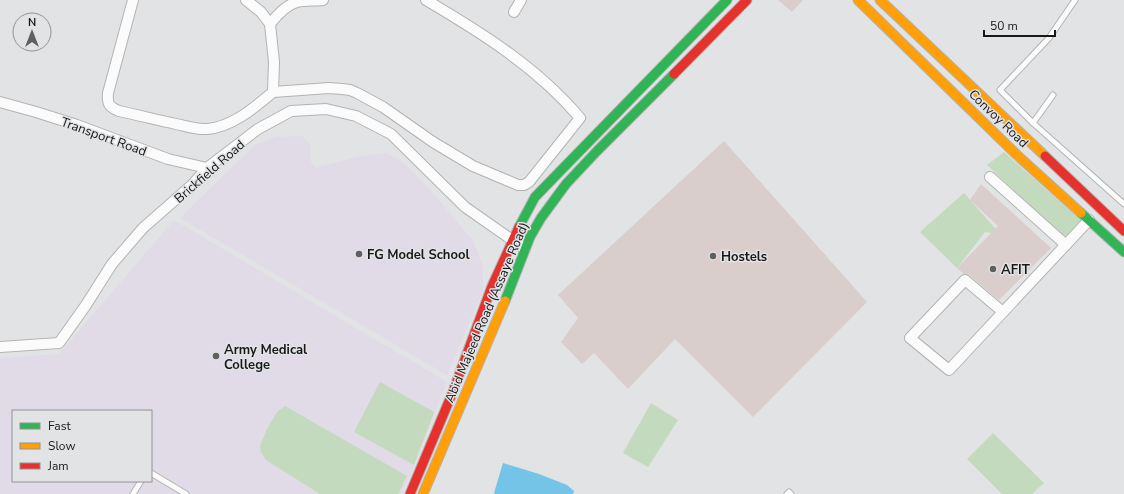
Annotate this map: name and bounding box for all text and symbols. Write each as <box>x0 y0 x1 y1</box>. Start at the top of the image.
north arrow <box>12 12 52 52</box>
scale bar <box>984 12 1055 38</box>
text: N <box>28 15 36 30</box>
text: 50 m <box>990 18 1018 34</box>
street label: Convoy Road <box>964 86 1032 152</box>
street label: Transport Road <box>58 113 149 161</box>
street label: Brickfield Road <box>171 136 249 207</box>
street label: Abid Majeed Road (Assaye Road) <box>441 219 533 405</box>
place label: FG Model School <box>367 246 470 264</box>
place label: Hostels <box>721 248 767 266</box>
marker: FG Model School <box>354 249 364 259</box>
marker: Hostels <box>708 251 718 261</box>
place label: AFIT <box>1001 261 1031 279</box>
marker: AFIT <box>988 264 998 274</box>
place label: Army Medical College <box>224 341 308 374</box>
marker: Army Medical College <box>211 351 221 361</box>
legend <box>12 410 152 482</box>
text: Fast <box>48 418 71 434</box>
text: Slow <box>48 438 76 454</box>
text: Jam <box>47 458 69 474</box>

